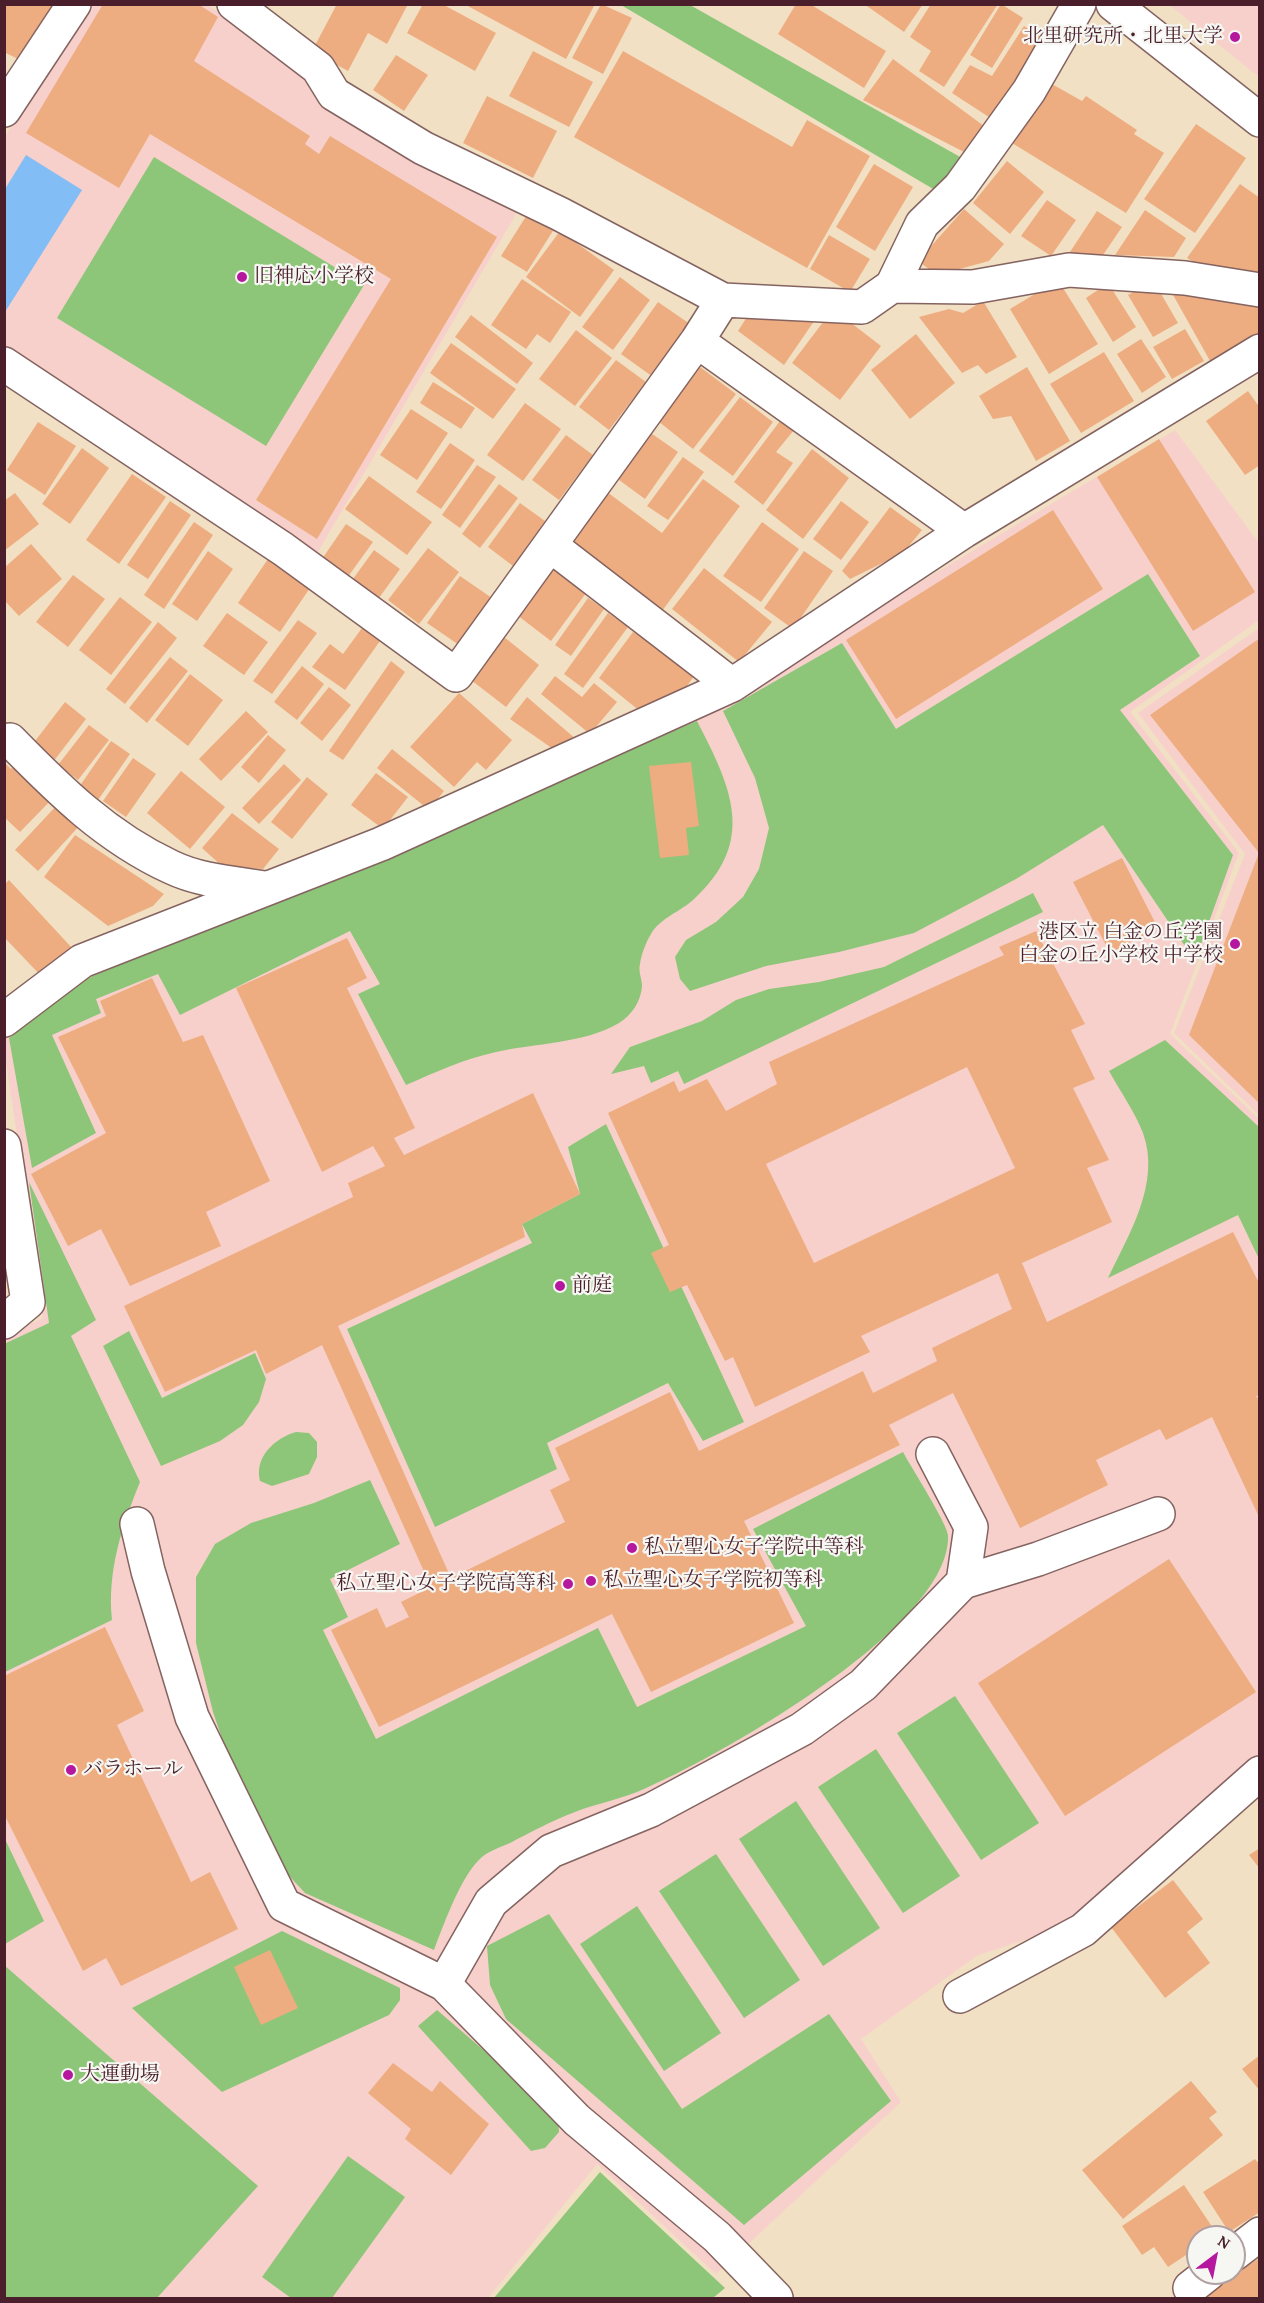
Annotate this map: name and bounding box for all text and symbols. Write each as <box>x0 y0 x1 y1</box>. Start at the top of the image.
place label: 北里研究所・北里大学 <box>1023 25 1223 49</box>
marker: 北里研究所・北里大学 <box>1228 30 1242 44</box>
place label: 旧神応小学校 <box>254 265 374 289</box>
marker: 旧神応小学校 <box>235 270 249 284</box>
place label: 港区立 白金の丘学園 白金の丘小学校 中学校 <box>1019 921 1223 968</box>
marker: 港区立 白金の丘学園 白金の丘小学校 中学校 <box>1228 937 1242 951</box>
place label: 前庭 <box>572 1274 612 1298</box>
marker: 前庭 <box>553 1279 567 1293</box>
place label: 私立聖心女子学院中等科 <box>644 1536 864 1560</box>
marker: 私立聖心女子学院中等科 <box>625 1541 639 1555</box>
place label: 私立聖心女子学院初等科 <box>603 1569 823 1593</box>
place label: 私立聖心女子学院高等科 <box>336 1572 556 1596</box>
marker: 私立聖心女子学院初等科 <box>584 1574 598 1588</box>
marker: 私立聖心女子学院高等科 <box>561 1577 575 1591</box>
place label: バラホール <box>83 1758 183 1782</box>
marker: バラホール <box>64 1763 78 1777</box>
place label: 大運動場 <box>80 2063 160 2087</box>
marker: 大運動場 <box>61 2068 75 2082</box>
north arrow <box>1186 2225 1246 2285</box>
text: N <box>1214 2228 1235 2254</box>

